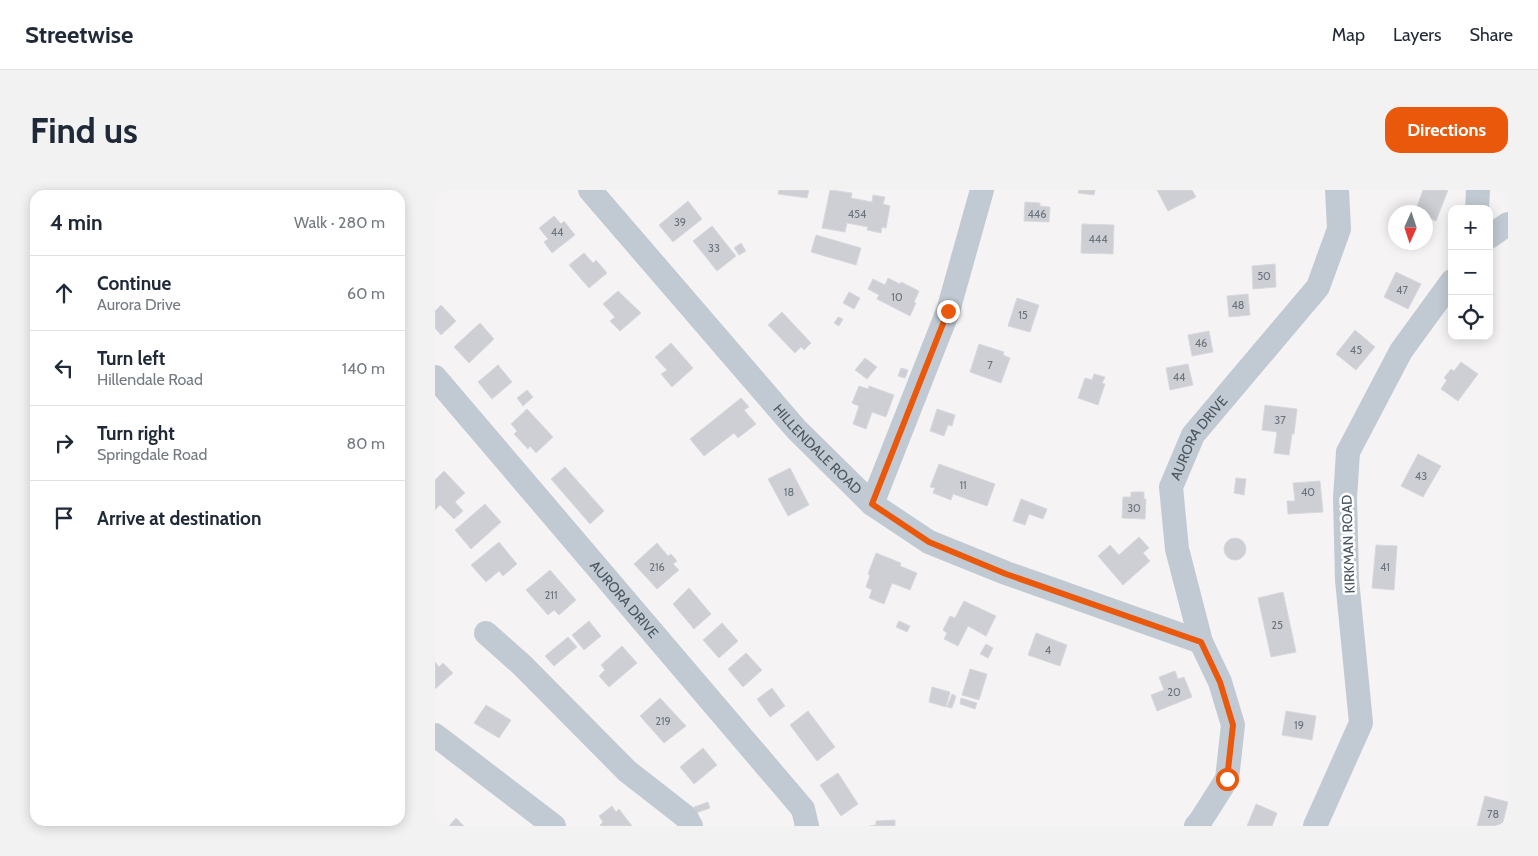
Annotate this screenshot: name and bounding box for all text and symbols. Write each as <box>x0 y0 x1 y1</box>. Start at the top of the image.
text: Streetwise <box>25 20 133 49</box>
text: Map <box>1332 24 1365 46</box>
text: Layers <box>1393 24 1442 46</box>
text: Share <box>1470 24 1513 46</box>
button: Directions <box>1385 107 1508 153</box>
text: Find us <box>30 109 138 152</box>
north arrow <box>1388 205 1433 250</box>
map controls <box>1448 205 1493 340</box>
button: + <box>1448 205 1493 250</box>
house number: 454 <box>848 207 867 221</box>
house number: 446 <box>1028 207 1046 221</box>
text: 4 min <box>50 210 103 235</box>
text: Walk · 280 m <box>294 213 385 232</box>
house number: 39 <box>674 215 686 229</box>
house number: 44 <box>551 225 564 239</box>
house number: 444 <box>1088 232 1108 246</box>
house number: 33 <box>708 241 720 255</box>
button: − <box>1448 250 1493 295</box>
house number: 50 <box>1257 269 1271 283</box>
text: Continue <box>97 272 171 295</box>
icon: ahead <box>50 279 78 307</box>
house number: 47 <box>1396 283 1408 297</box>
text: 60 m <box>347 284 385 303</box>
house number: 10 <box>891 290 903 304</box>
text: Aurora Drive <box>97 295 181 314</box>
button: locate <box>1448 295 1493 340</box>
house number: 48 <box>1231 298 1245 312</box>
route end <box>937 300 960 323</box>
house number: 15 <box>1018 308 1028 322</box>
house number: 46 <box>1195 336 1207 350</box>
house number: 45 <box>1350 343 1362 357</box>
text: Turn left <box>97 347 165 370</box>
icon: left <box>50 354 78 382</box>
house number: 7 <box>987 358 993 372</box>
text: 140 m <box>342 359 385 378</box>
text: Hillendale Road <box>97 370 203 389</box>
house number: 44 <box>1173 370 1186 384</box>
street label: AURORA DRIVE <box>1166 392 1231 483</box>
street label: HILLENDALE ROAD <box>769 400 866 498</box>
house number: 37 <box>1274 413 1286 427</box>
text: Turn right <box>97 422 175 445</box>
icon: right <box>50 429 78 457</box>
text: 80 m <box>347 434 385 453</box>
text: Springdale Road <box>97 445 207 464</box>
house number: 43 <box>1415 469 1427 483</box>
house number: 11 <box>959 478 967 492</box>
house number: 18 <box>784 485 794 499</box>
house number: 40 <box>1301 485 1315 499</box>
street label: KIRKMAN ROAD <box>1337 494 1359 594</box>
house number: 30 <box>1127 501 1141 515</box>
icon: arrive <box>50 504 78 532</box>
text: Arrive at destination <box>97 507 261 530</box>
street label: AURORA DRIVE <box>586 557 663 642</box>
house number: 216 <box>649 560 665 574</box>
house number: 41 <box>1380 560 1390 574</box>
house number: 211 <box>545 588 557 602</box>
house number: 25 <box>1271 618 1283 632</box>
house number: 4 <box>1045 643 1052 657</box>
house number: 20 <box>1167 685 1181 699</box>
house number: 219 <box>655 714 671 728</box>
house number: 19 <box>1294 718 1304 732</box>
route start <box>1216 768 1239 791</box>
house number: 78 <box>1487 807 1499 821</box>

